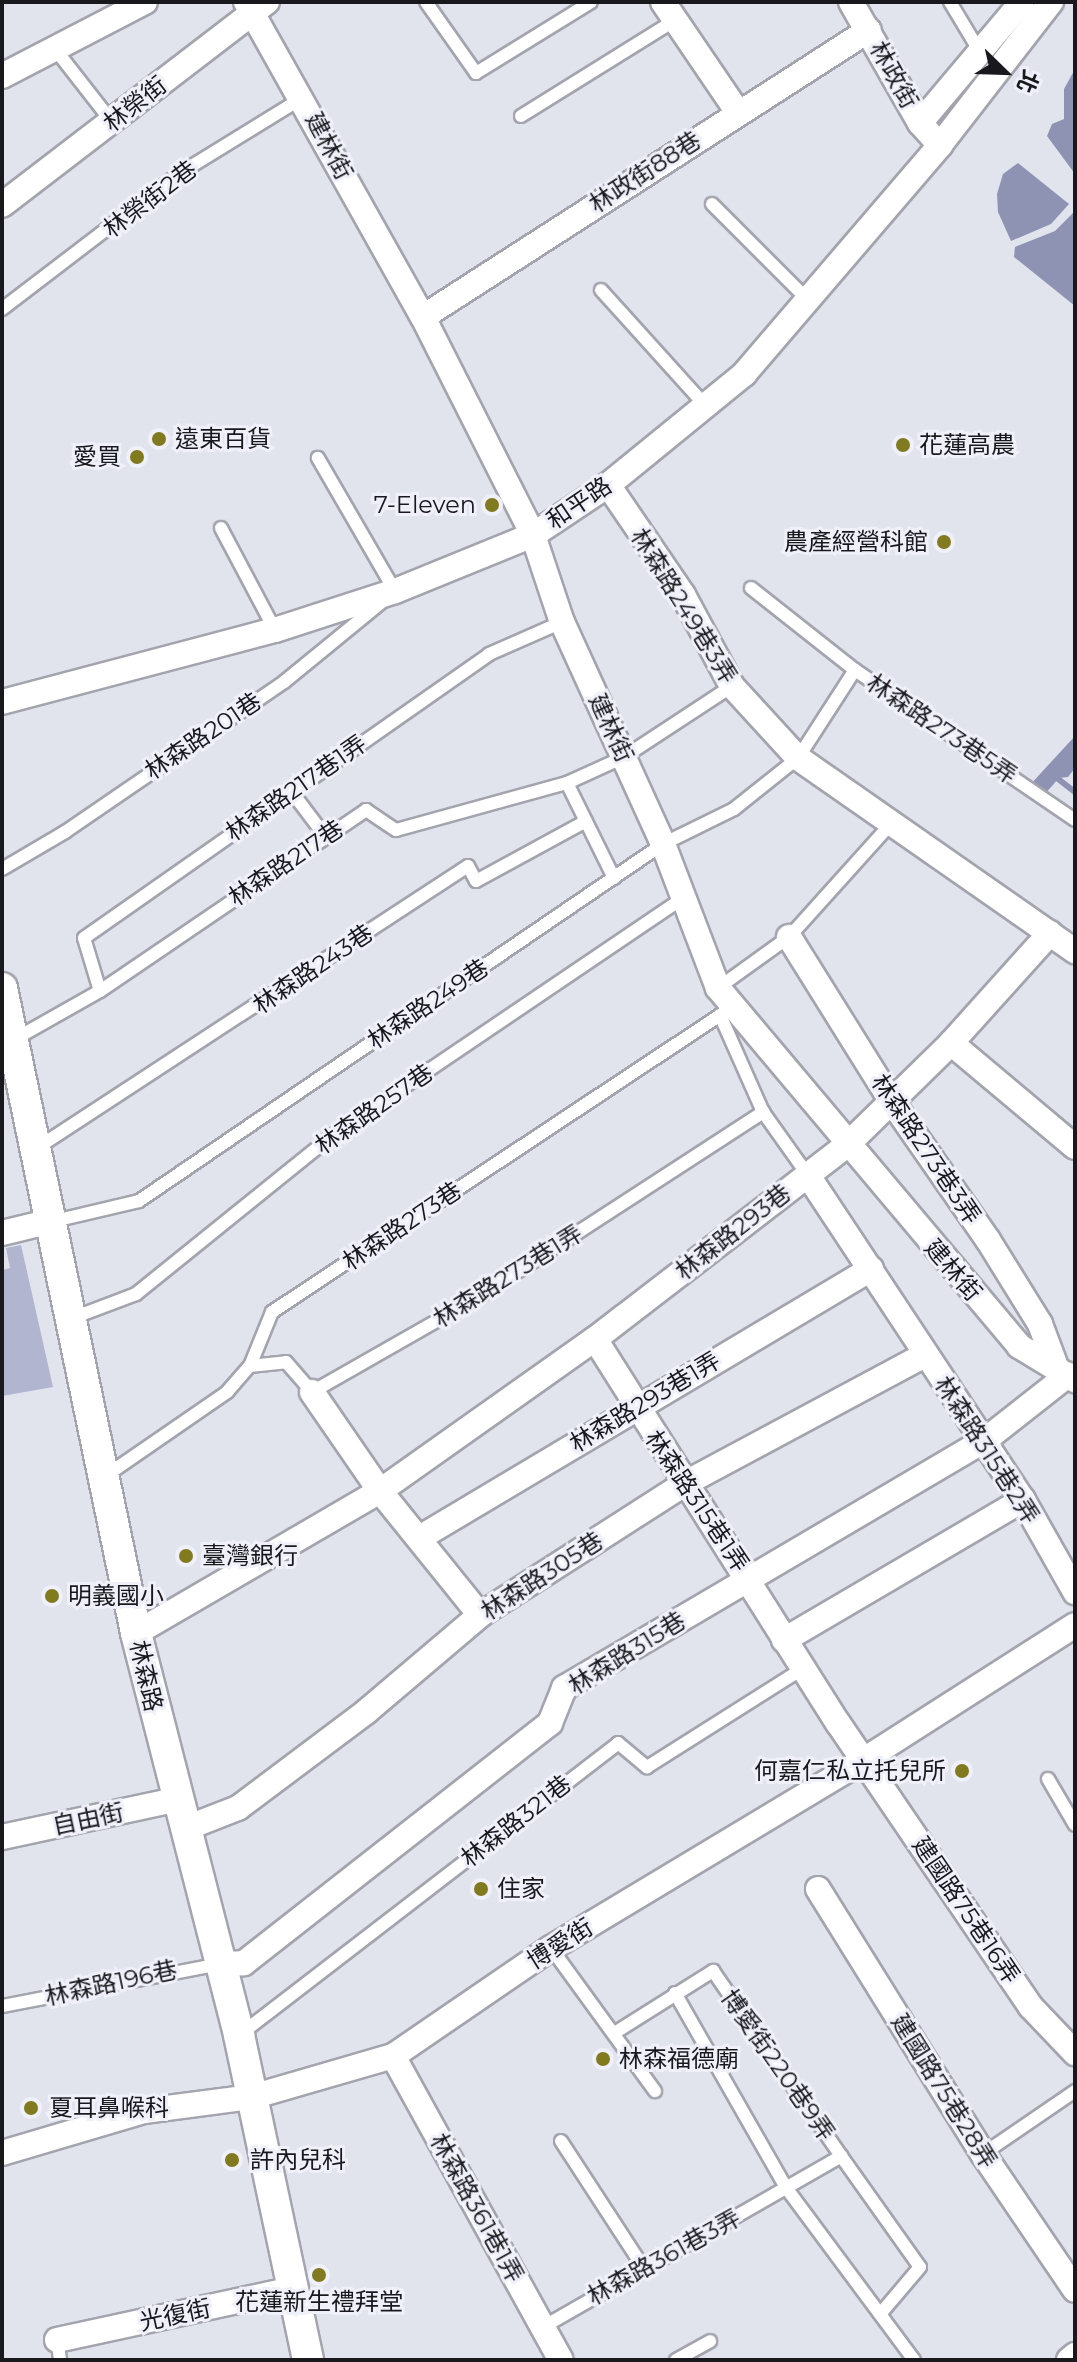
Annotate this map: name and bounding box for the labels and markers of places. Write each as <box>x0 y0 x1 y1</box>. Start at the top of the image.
place label: 遠東百貨 <box>175 425 271 453</box>
marker: 遠東百貨 <box>150 430 168 448</box>
place label: 花蓮高農 <box>919 431 1015 459</box>
marker: 花蓮高農 <box>894 436 912 454</box>
place label: 愛買 <box>73 443 121 471</box>
marker: 愛買 <box>128 448 146 466</box>
place label: 7-Eleven <box>374 491 476 519</box>
marker: 7-Eleven <box>483 496 501 514</box>
place label: 農產經營科館 <box>784 528 928 556</box>
marker: 農產經營科館 <box>935 533 953 551</box>
place label: 臺灣銀行 <box>202 1542 298 1570</box>
marker: 臺灣銀行 <box>177 1547 195 1565</box>
place label: 明義國小 <box>68 1582 164 1610</box>
marker: 明義國小 <box>43 1587 61 1605</box>
place label: 何嘉仁私立托兒所 <box>754 1757 946 1785</box>
marker: 何嘉仁私立托兒所 <box>953 1762 971 1780</box>
place label: 住家 <box>497 1875 545 1903</box>
marker: 住家 <box>472 1880 490 1898</box>
place label: 林森福德廟 <box>619 2045 739 2073</box>
marker: 林森福德廟 <box>594 2050 612 2068</box>
place label: 夏耳鼻喉科 <box>49 2094 169 2122</box>
marker: 夏耳鼻喉科 <box>20 2097 42 2119</box>
place label: 許內兒科 <box>250 2146 346 2174</box>
marker: 許內兒科 <box>221 2149 243 2171</box>
marker: 花蓮新生禮拜堂 <box>310 2266 328 2284</box>
place label: 花蓮新生禮拜堂 <box>235 2288 403 2316</box>

